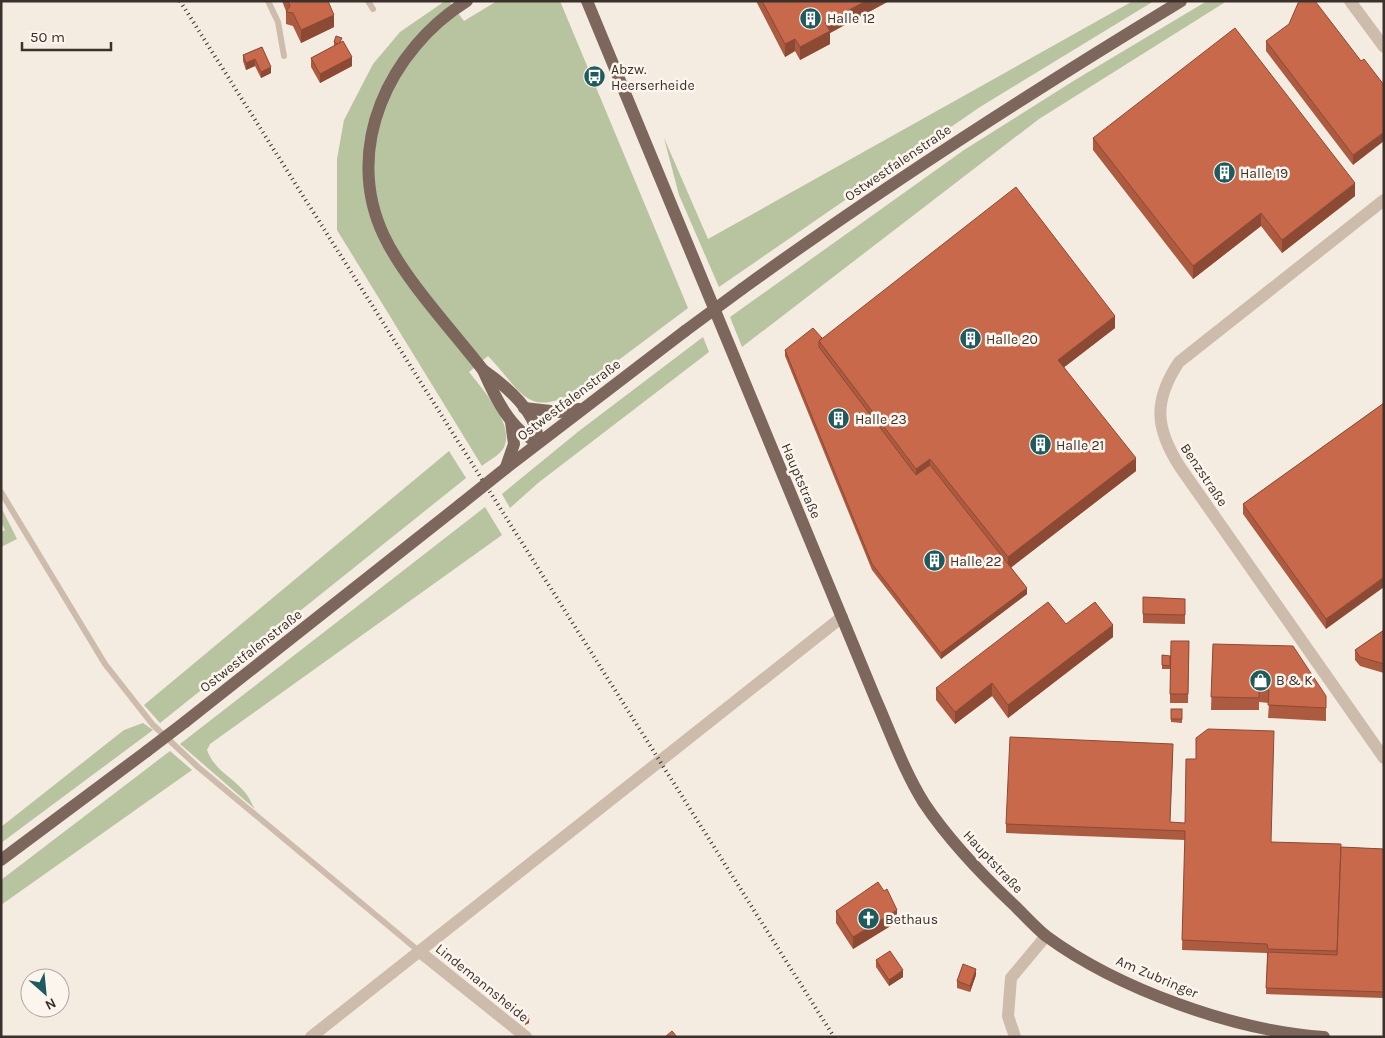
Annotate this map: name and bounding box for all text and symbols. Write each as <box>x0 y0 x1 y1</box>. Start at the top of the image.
building icon: Halle 12 <box>799 6 823 30</box>
place label: Halle 12 <box>827 10 875 27</box>
scale bar <box>22 20 111 52</box>
text: 50 m <box>30 28 65 46</box>
place label: Abzw. Heerserheide <box>611 61 695 94</box>
bus stop icon: Abzw. Heerserheide <box>583 65 607 89</box>
street label: Ostwestfalenstraße <box>841 121 955 205</box>
building icon: Halle 19 <box>1212 161 1236 185</box>
place label: Halle 19 <box>1240 165 1288 182</box>
building icon: Halle 20 <box>958 327 982 351</box>
place label: Halle 20 <box>986 331 1038 348</box>
street label: Ostwestfalenstraße <box>514 356 624 444</box>
building icon: Halle 23 <box>827 407 851 431</box>
place label: Halle 23 <box>855 411 907 428</box>
building icon: Halle 21 <box>1028 433 1052 457</box>
place label: Halle 21 <box>1056 437 1104 454</box>
street label: Benzstraße <box>1177 440 1231 510</box>
street label: Hauptstraße <box>778 441 824 521</box>
building icon: Halle 22 <box>922 549 946 573</box>
place label: Halle 22 <box>950 553 1002 570</box>
street label: Ostwestfalenstraße <box>197 606 305 696</box>
shop icon: B & K <box>1248 668 1272 692</box>
place label: B & K <box>1276 672 1313 689</box>
street label: Hauptstraße <box>959 827 1027 897</box>
church icon: Bethaus <box>857 907 881 931</box>
place label: Bethaus <box>885 911 938 928</box>
street label: Lindemannsheide <box>432 940 532 1026</box>
street label: Am Zubringer <box>1113 952 1201 1002</box>
north arrow <box>20 968 70 1018</box>
text: N <box>42 994 59 1014</box>

